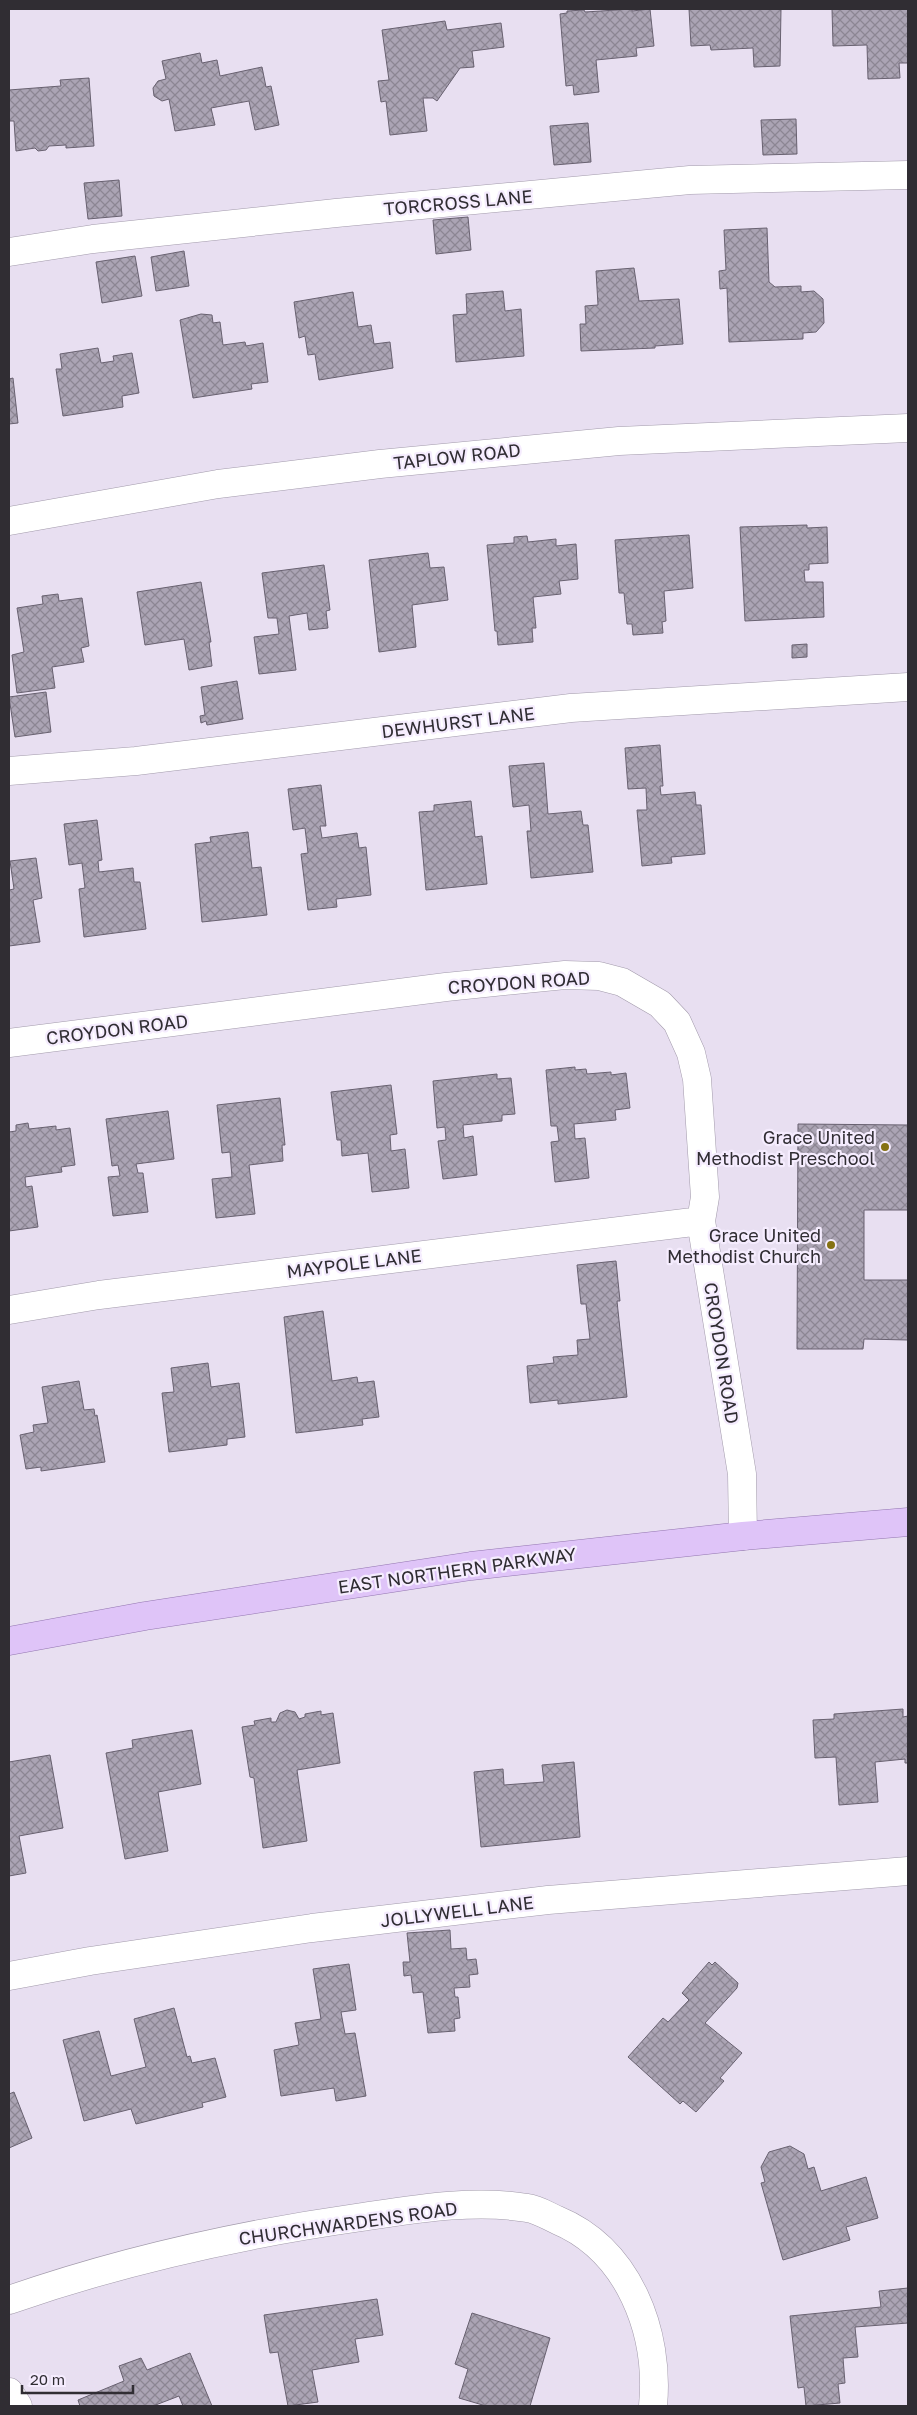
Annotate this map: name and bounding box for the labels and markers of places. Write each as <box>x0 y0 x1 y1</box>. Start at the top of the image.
place label: Grace United Methodist Preschool <box>696 1126 875 1169</box>
marker: Grace United Methodist Preschool <box>879 1141 891 1153</box>
place label: Grace United Methodist Church <box>667 1224 821 1267</box>
marker: Grace United Methodist Church <box>825 1239 837 1251</box>

